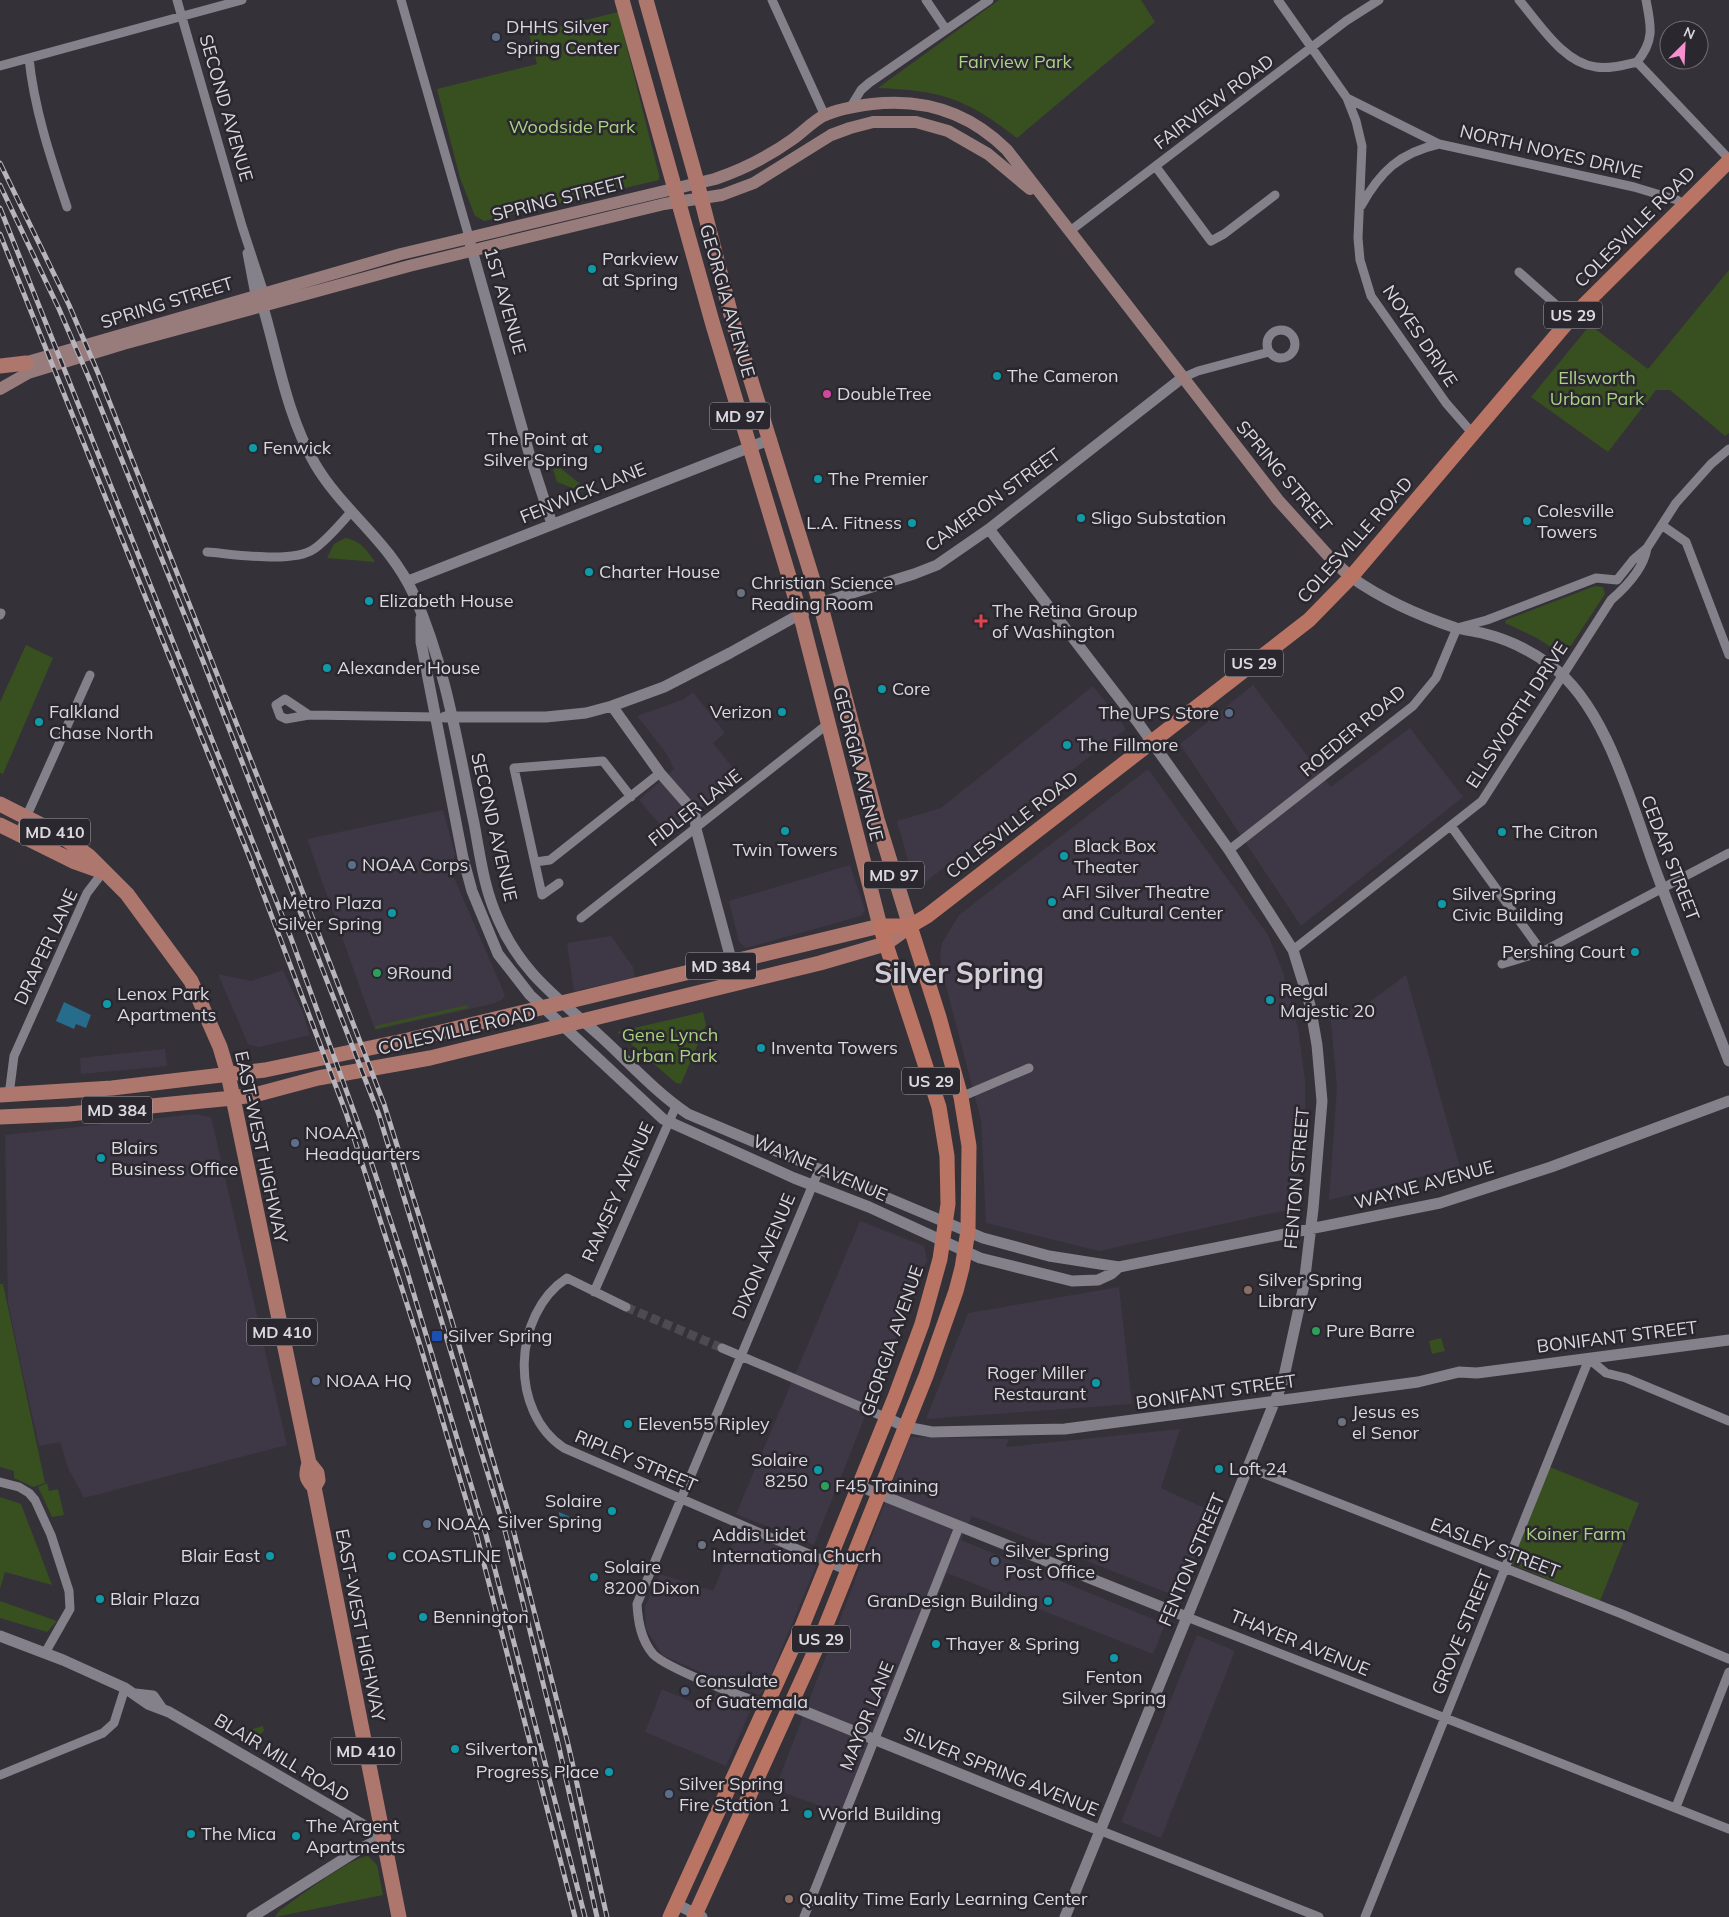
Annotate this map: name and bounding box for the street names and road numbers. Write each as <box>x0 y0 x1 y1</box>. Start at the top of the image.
street label: SECOND AVENUE <box>195 32 258 184</box>
street label: FAIRVIEW ROAD <box>1149 49 1278 154</box>
street label: NORTH NOYES DRIVE <box>1458 119 1645 184</box>
street label: COLESVILLE ROAD <box>1569 161 1700 292</box>
street label: SPRING STREET <box>489 171 628 226</box>
street label: GEORGIA AVENUE <box>695 222 760 380</box>
street label: 1ST AVENUE <box>479 245 532 357</box>
street label: SPRING STREET <box>98 271 236 334</box>
street label: NOYES DRIVE <box>1378 280 1463 391</box>
road number: US 29 <box>1544 302 1602 328</box>
road number: MD 97 <box>710 402 770 430</box>
street label: SPRING STREET <box>1231 416 1337 536</box>
street label: CAMERON STREET <box>921 443 1065 556</box>
street label: FENWICK LANE <box>516 457 649 528</box>
street label: COLESVILLE ROAD <box>1292 472 1417 608</box>
street label: ELLSWORTH DRIVE <box>1461 637 1572 792</box>
road number: US 29 <box>1225 650 1283 676</box>
street label: ROEDER ROAD <box>1295 680 1410 781</box>
street label: GEORGIA AVENUE <box>828 684 889 843</box>
street label: SECOND AVENUE <box>466 750 523 903</box>
street label: FIDLER LANE <box>643 764 746 851</box>
street label: COLESVILLE ROAD <box>941 766 1083 884</box>
street label: CEDAR STREET <box>1636 792 1705 924</box>
road number: MD 410 <box>20 819 90 846</box>
road number: MD 97 <box>864 862 924 888</box>
street label: DRAPER LANE <box>9 885 82 1008</box>
road number: MD 384 <box>686 952 756 979</box>
street label: COLESVILLE ROAD <box>375 1001 538 1060</box>
street label: EAST-WEST HIGHWAY <box>230 1049 293 1246</box>
road number: US 29 <box>902 1068 960 1094</box>
road number: MD 384 <box>82 1096 152 1124</box>
street label: FENTON STREET <box>1279 1106 1314 1250</box>
street label: RAMSEY AVENUE <box>576 1118 659 1265</box>
street label: WAYNE AVENUE <box>750 1129 891 1206</box>
street label: WAYNE AVENUE <box>1352 1155 1496 1214</box>
street label: DIXON AVENUE <box>727 1190 800 1322</box>
street label: GEORGIA AVENUE <box>855 1262 928 1419</box>
street label: BONIFANT STREET <box>1535 1315 1699 1358</box>
road number: MD 410 <box>247 1318 317 1345</box>
street label: BONIFANT STREET <box>1134 1369 1298 1414</box>
street label: RIPLEY STREET <box>571 1424 701 1497</box>
street label: FENTON STREET <box>1153 1490 1230 1630</box>
street label: EASLEY STREET <box>1427 1512 1563 1583</box>
street label: EAST-WEST HIGHWAY <box>331 1527 391 1724</box>
street label: GROVE STREET <box>1426 1566 1497 1698</box>
street label: THAYER AVENUE <box>1227 1604 1373 1681</box>
road number: US 29 <box>792 1626 850 1652</box>
street label: MAYOR LANE <box>834 1658 899 1774</box>
street label: BLAIR MILL ROAD <box>210 1708 354 1807</box>
street label: SILVER SPRING AVENUE <box>900 1722 1102 1821</box>
road number: MD 410 <box>331 1738 401 1764</box>

